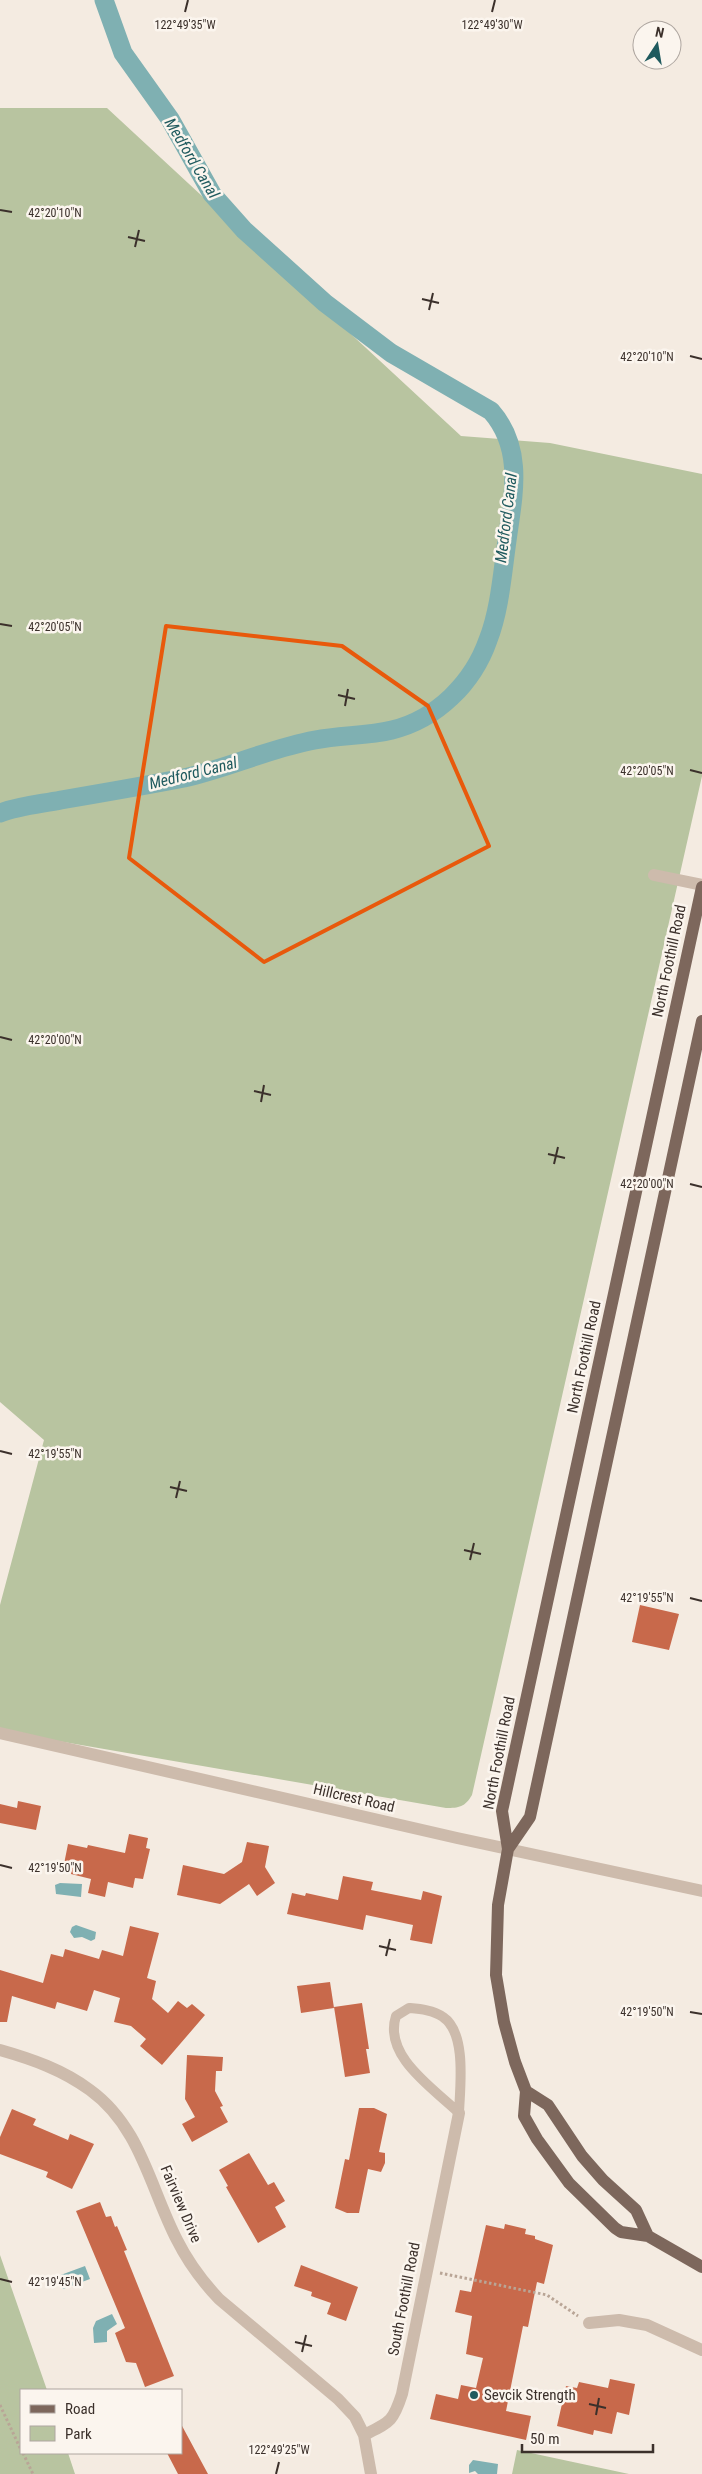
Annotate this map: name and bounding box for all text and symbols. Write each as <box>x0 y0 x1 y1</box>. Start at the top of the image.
text: 122°49'35"W <box>154 18 216 32</box>
text: 122°49'30"W <box>461 18 523 32</box>
north arrow <box>632 20 682 70</box>
text: N <box>654 24 666 41</box>
water label: Medford Canal <box>161 115 224 202</box>
text: 42°20'10"N <box>28 206 82 220</box>
text: 42°20'10"N <box>620 350 674 364</box>
water label: Medford Canal <box>491 472 521 564</box>
text: 42°20'05"N <box>28 620 82 634</box>
water label: Medford Canal <box>147 753 239 793</box>
text: 42°20'05"N <box>620 764 674 778</box>
street label: North Foothill Road <box>648 903 690 1019</box>
text: 42°20'00"N <box>28 1033 82 1047</box>
text: 42°20'00"N <box>620 1177 674 1191</box>
street label: North Foothill Road <box>563 1299 605 1415</box>
text: 42°19'55"N <box>28 1447 82 1461</box>
text: 42°19'55"N <box>620 1591 674 1605</box>
street label: North Foothill Road <box>479 1695 519 1811</box>
street label: Hillcrest Road <box>312 1780 396 1816</box>
text: 42°19'50"N <box>28 1861 82 1875</box>
text: 42°19'50"N <box>620 2005 674 2019</box>
street label: Fairview Drive <box>157 2163 205 2245</box>
street label: South Foothill Road <box>384 2241 424 2357</box>
text: 42°19'45"N <box>28 2275 82 2289</box>
place label: Sevcik Strength <box>484 2386 576 2404</box>
legend <box>20 2389 182 2454</box>
marker: Sevcik Strength <box>468 2389 480 2401</box>
text: Road <box>65 2400 95 2418</box>
scale bar <box>522 2422 653 2454</box>
text: Park <box>65 2425 92 2443</box>
text: 50 m <box>530 2430 560 2448</box>
text: 122°49'25"W <box>248 2443 310 2457</box>

